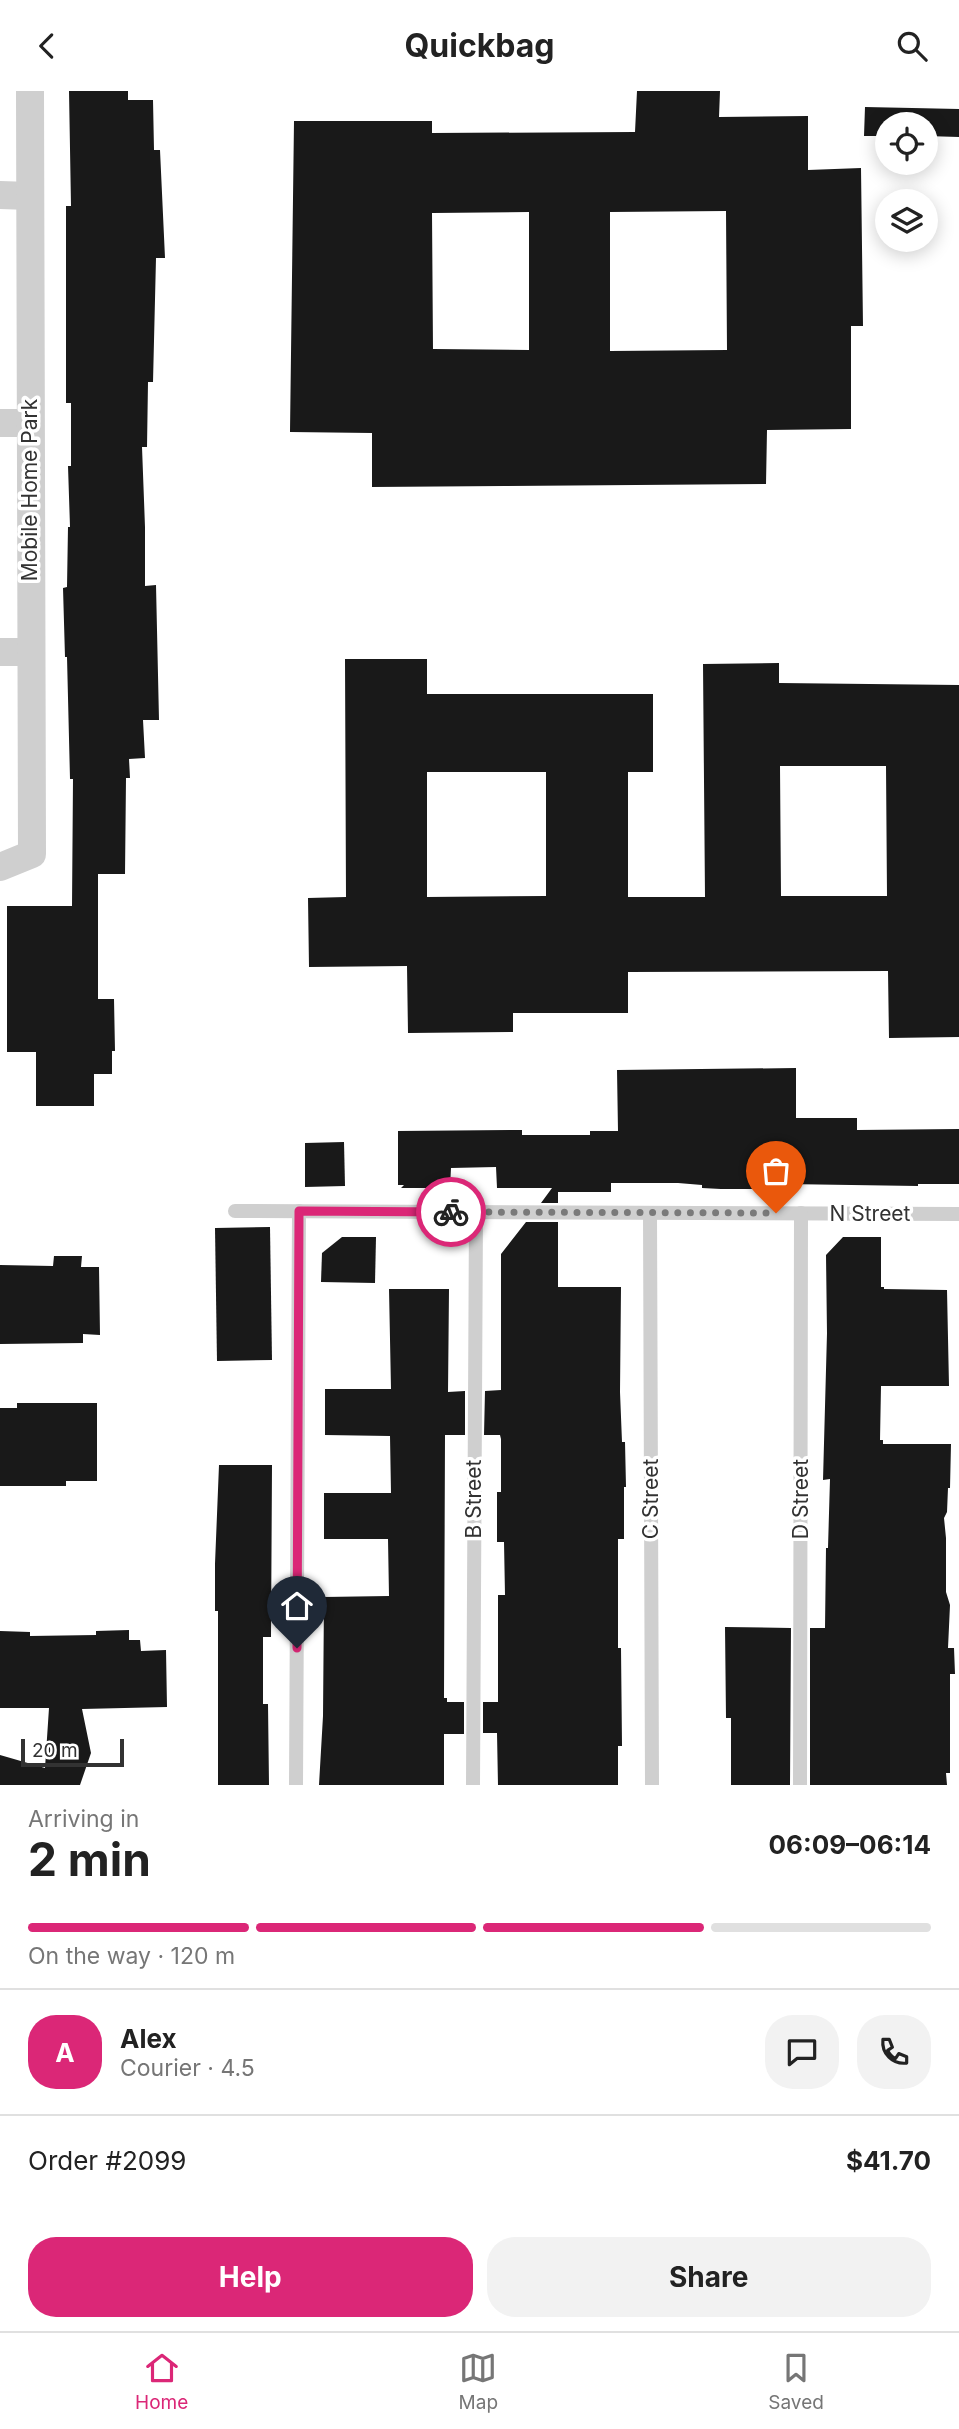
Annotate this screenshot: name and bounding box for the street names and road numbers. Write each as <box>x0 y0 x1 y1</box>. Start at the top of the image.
street label: Mobile Home Park <box>17 398 42 581</box>
street label: N Street <box>830 1201 911 1226</box>
street label: B Street <box>461 1459 486 1538</box>
street label: C Street <box>638 1459 663 1539</box>
street label: D Street <box>788 1459 813 1539</box>

